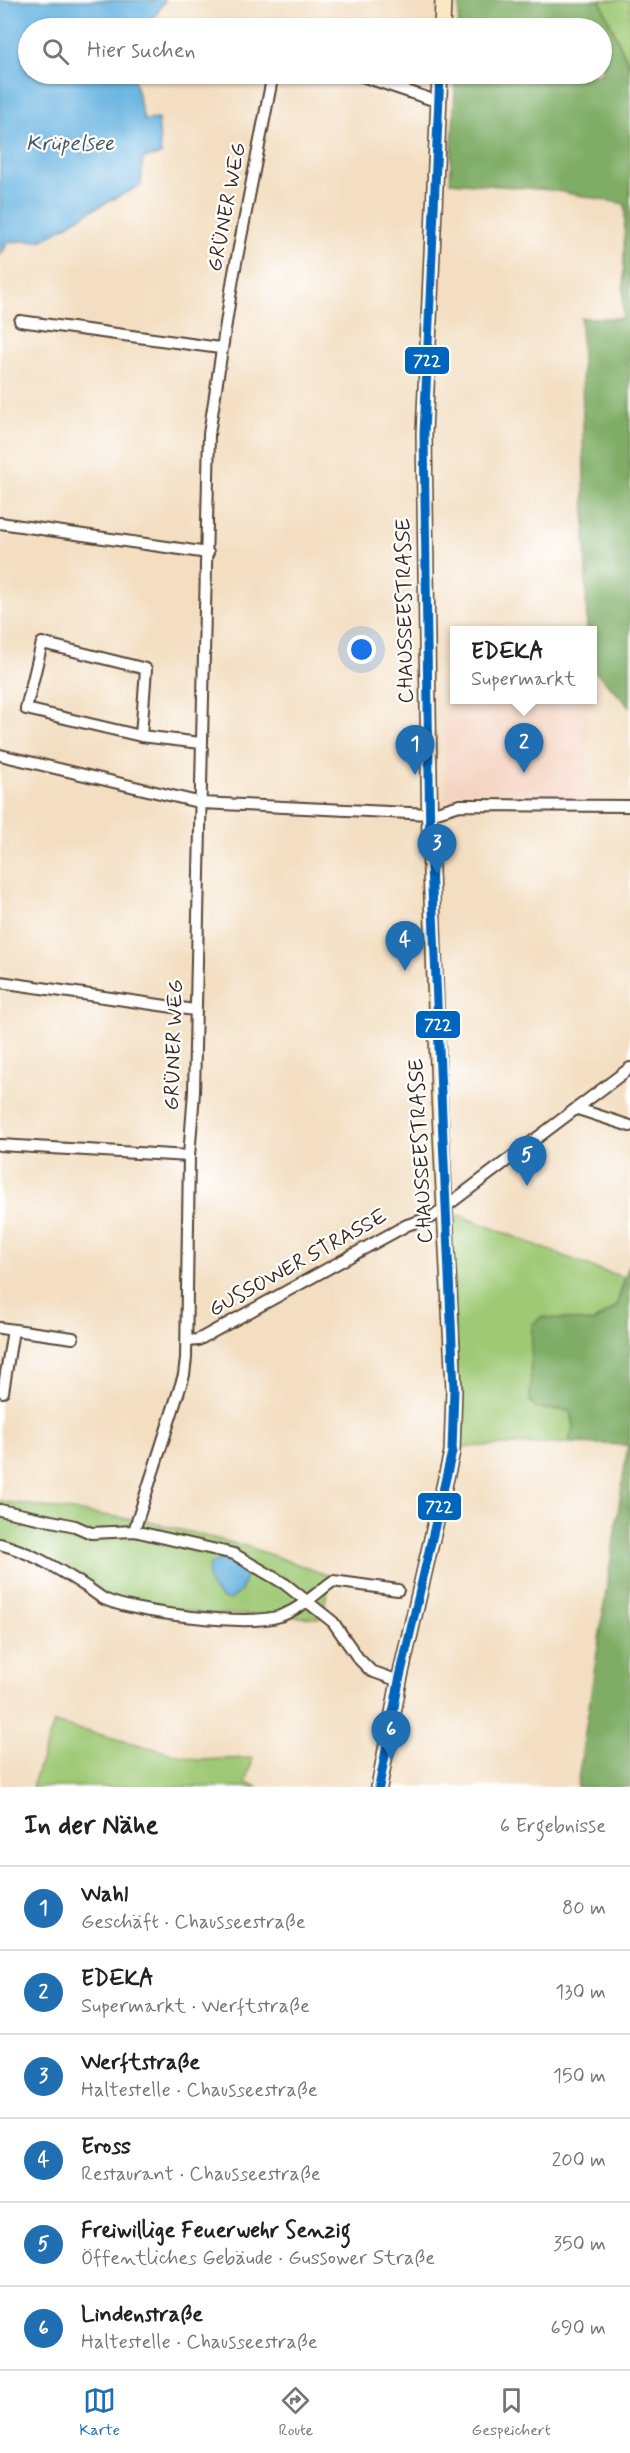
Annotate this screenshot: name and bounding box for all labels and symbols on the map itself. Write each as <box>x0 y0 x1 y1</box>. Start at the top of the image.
water label: Krüpelsee <box>26 130 115 158</box>
street label: GRÜNER WEG <box>201 140 253 274</box>
line badge: 722 <box>404 346 450 375</box>
text: 722 <box>413 351 441 372</box>
street label: CHAUSSEESTRASSE <box>389 518 421 704</box>
your location <box>347 635 376 664</box>
pin: 2 <box>504 724 544 773</box>
pin: 1 <box>396 726 434 775</box>
pin: 3 <box>418 824 456 874</box>
pin: 4 <box>386 922 424 971</box>
street label: GRÜNER WEG <box>158 979 190 1111</box>
line badge: 722 <box>415 1010 461 1039</box>
text: 722 <box>424 1015 452 1036</box>
street label: CHAUSSEESTRASSE <box>402 1058 440 1244</box>
pin: 5 <box>508 1136 546 1186</box>
street label: GUSSOWER STRASSE <box>204 1202 392 1324</box>
line badge: 722 <box>417 1492 462 1521</box>
text: 722 <box>425 1497 453 1518</box>
pin: 6 <box>372 1710 410 1760</box>

